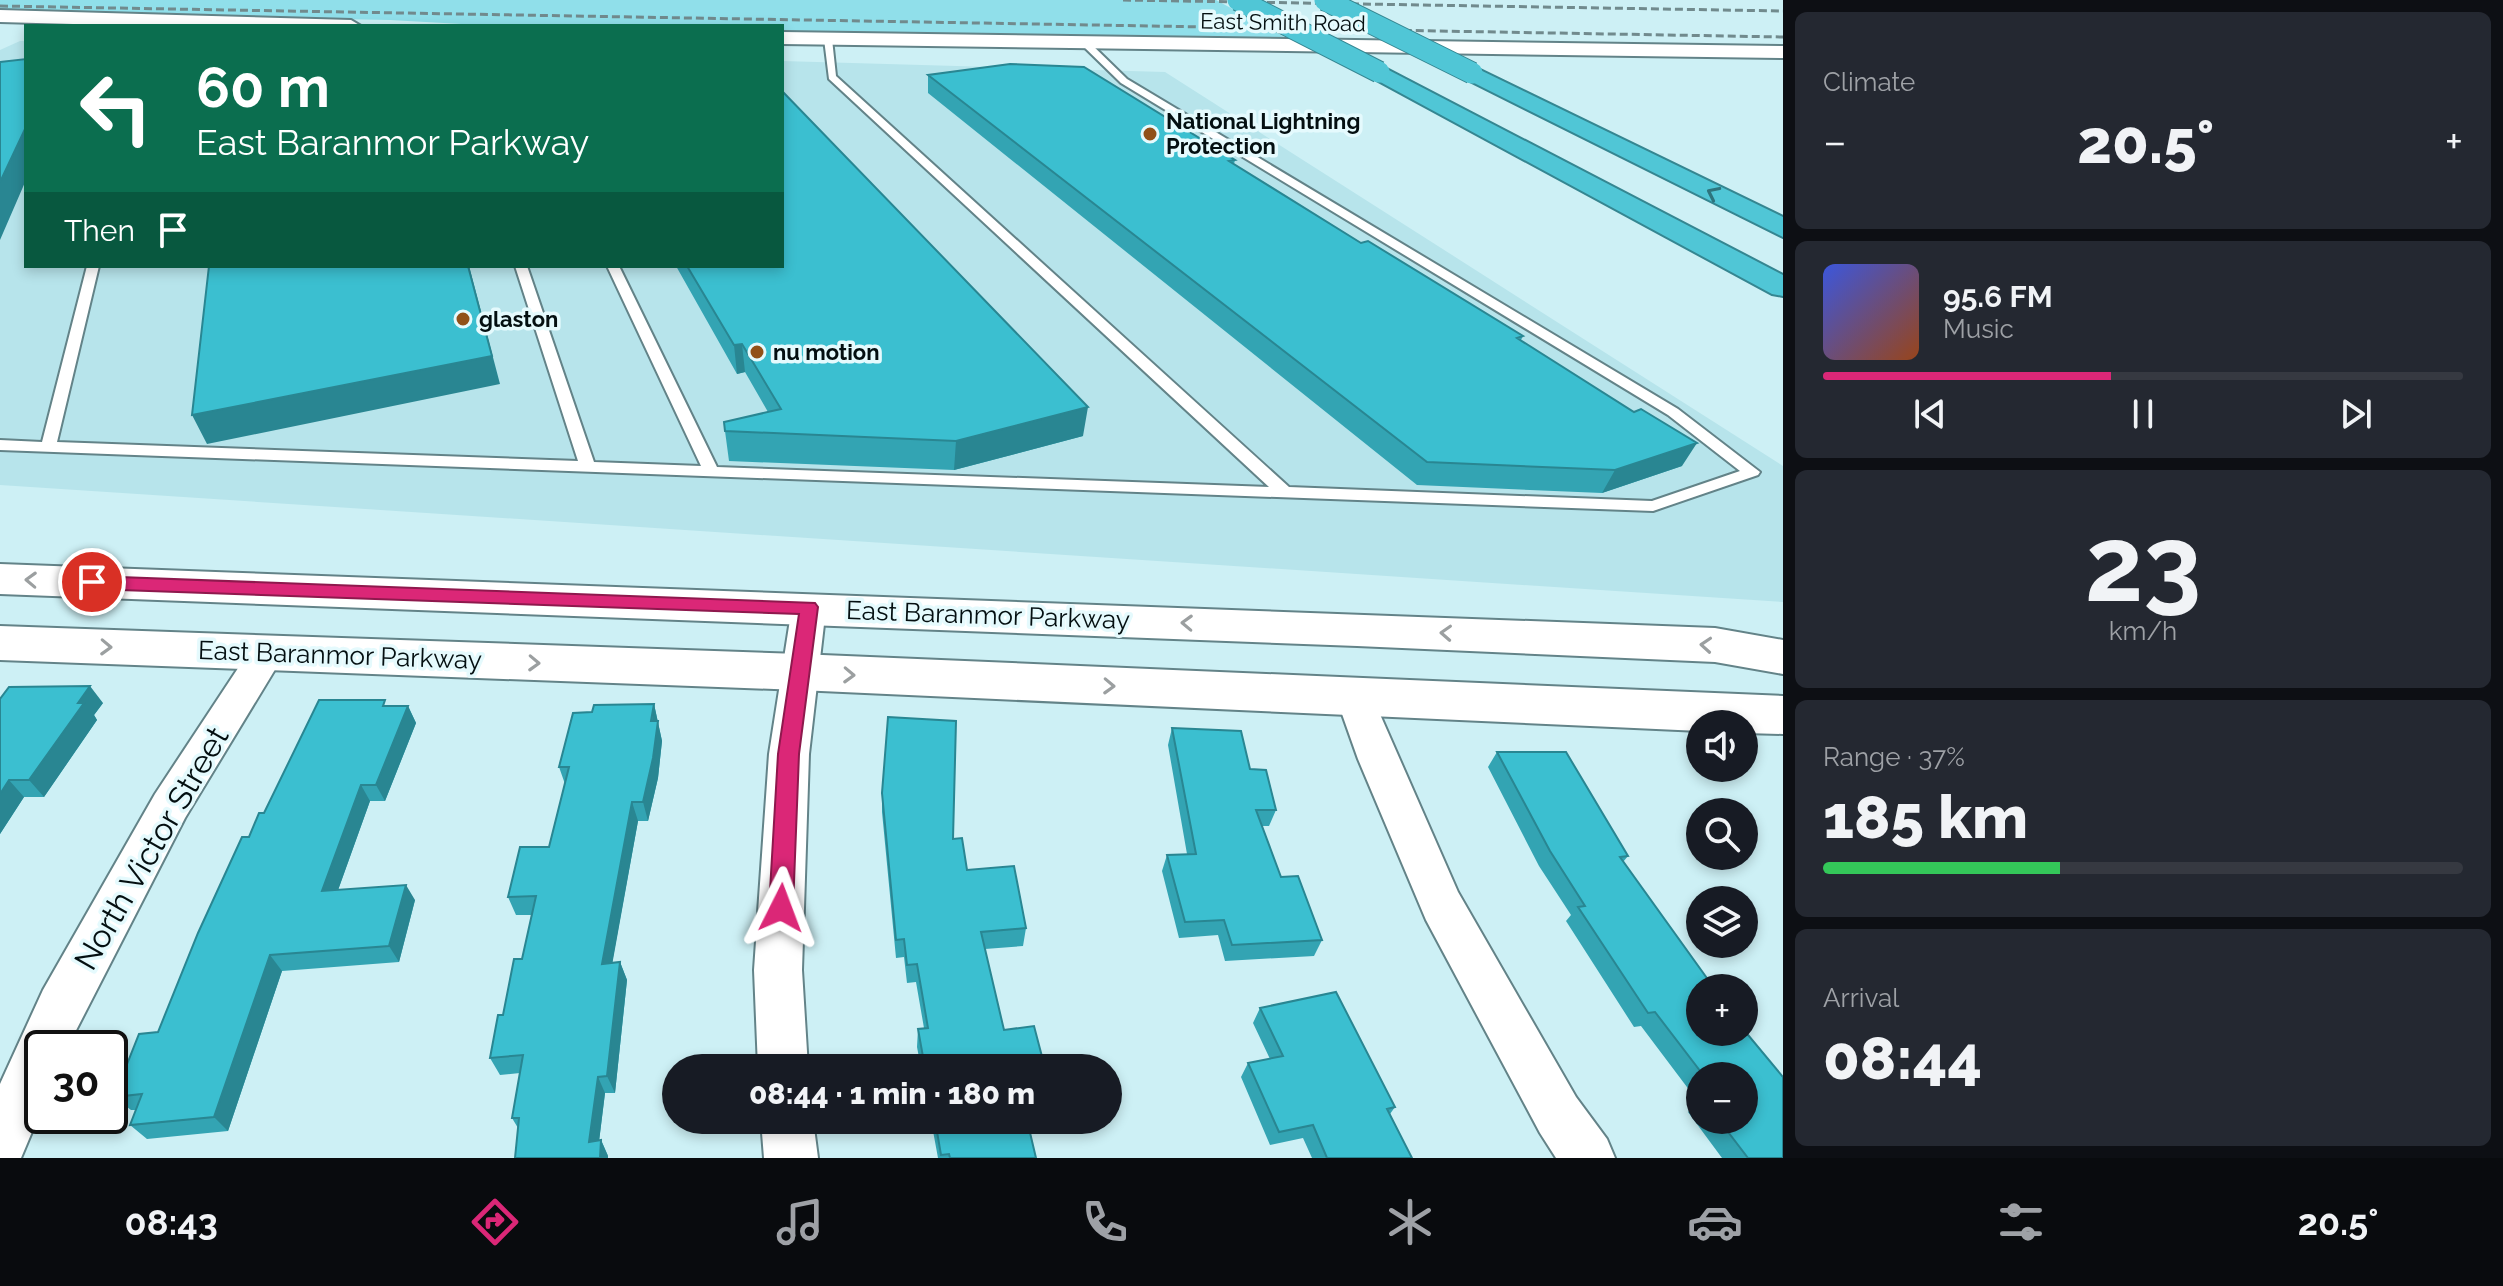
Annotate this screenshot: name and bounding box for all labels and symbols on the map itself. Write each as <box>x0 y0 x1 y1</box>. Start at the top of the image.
street label: East Smith Road <box>1200 8 1366 36</box>
place label: National Lightning Protection <box>1166 108 1360 159</box>
marker: National Lightning Protection <box>1141 125 1159 143</box>
one-way arrow <box>1707 187 1722 203</box>
place label: glaston <box>479 306 558 332</box>
marker: glaston <box>454 310 472 328</box>
place label: nu motion <box>773 339 879 365</box>
marker: nu motion <box>748 343 766 361</box>
pin <box>58 548 126 616</box>
one-way arrow <box>24 572 37 589</box>
street label: East Baranmor Parkway <box>846 595 1130 635</box>
one-way arrow <box>1180 614 1192 631</box>
one-way arrow <box>1439 625 1452 642</box>
street label: East Baranmor Parkway <box>198 635 482 675</box>
one-way arrow <box>1699 637 1712 654</box>
one-way arrow <box>100 638 113 655</box>
one-way arrow <box>528 654 541 671</box>
one-way arrow <box>843 666 856 683</box>
one-way arrow <box>1103 677 1116 694</box>
street label: North Victor Street <box>66 720 236 976</box>
position arrow <box>739 866 823 950</box>
speed limit sign: 30 <box>24 1030 128 1134</box>

